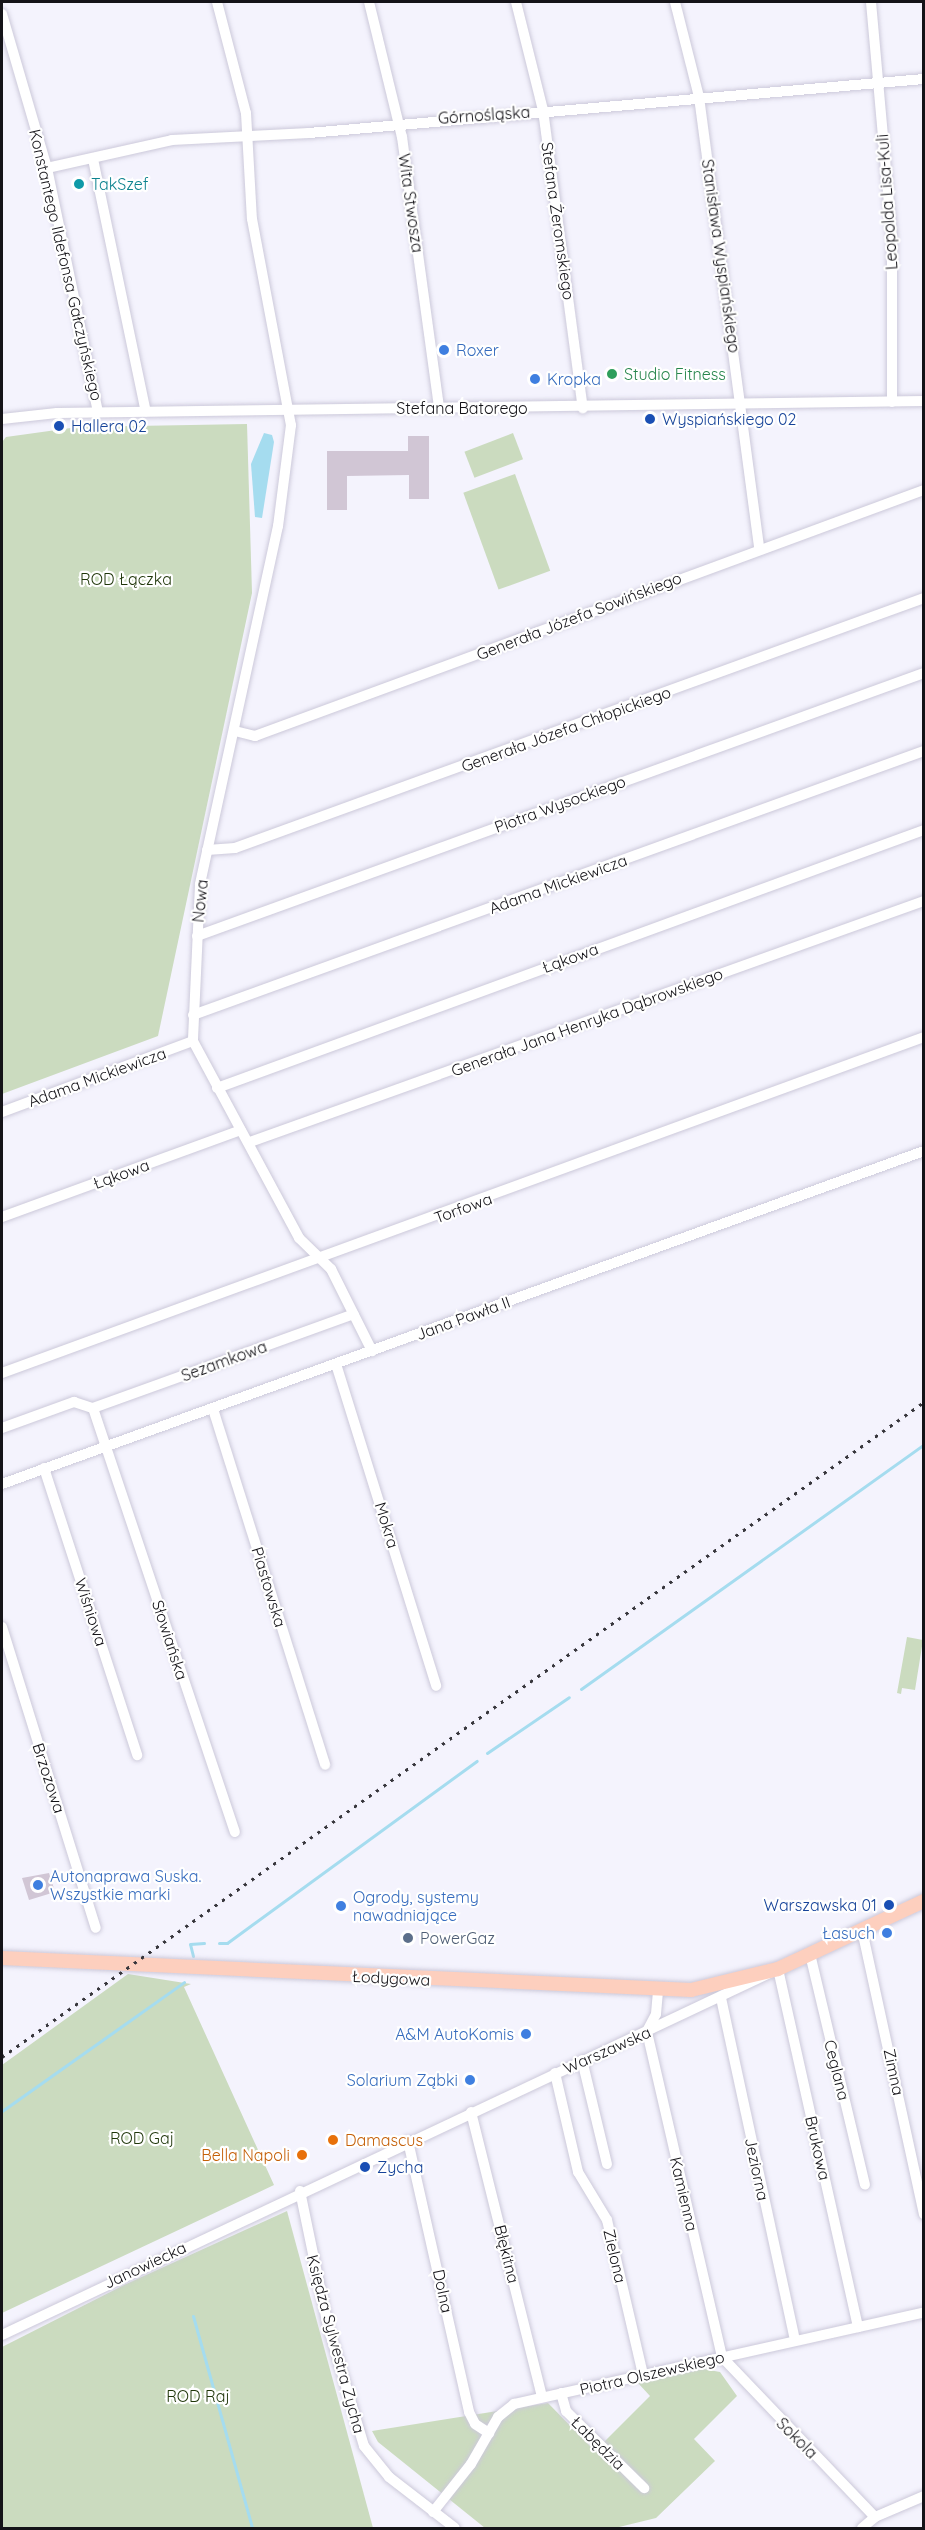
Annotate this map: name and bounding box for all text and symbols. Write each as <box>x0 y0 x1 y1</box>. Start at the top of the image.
street label: Górnośląska <box>437 102 531 128</box>
street label: Konstantego Ildefonsa Gałczyńskiego <box>25 127 107 403</box>
street label: Leopolda Lisa-Kuli <box>873 133 901 271</box>
street label: Stefana Żeromskiego <box>537 141 579 301</box>
street label: Wita Stwosza <box>395 152 427 254</box>
street label: Stanisława Wyspiańskiego <box>698 158 744 354</box>
place label: TakSzef <box>91 174 149 194</box>
marker: TakSzef <box>72 177 86 191</box>
place label: Roxer <box>456 340 499 360</box>
marker: Roxer <box>437 343 451 357</box>
place label: Studio Fitness <box>624 364 726 384</box>
marker: Studio Fitness <box>605 367 619 381</box>
place label: Kropka <box>547 369 601 389</box>
marker: Kropka <box>528 372 542 386</box>
street label: Stefana Batorego <box>396 398 528 418</box>
place label: Wyspiańskiego 02 <box>662 409 796 429</box>
marker: Wyspiańskiego 02 <box>643 412 657 426</box>
place label: Hallera 02 <box>71 416 147 436</box>
marker: Hallera 02 <box>52 419 66 433</box>
street label: Generała Józefa Sowińskiego <box>474 568 684 664</box>
park label: ROD Łączka <box>80 569 172 589</box>
street label: Generała Józefa Chłopickiego <box>459 682 673 776</box>
street label: Piotra Wysockiego <box>492 771 628 837</box>
street label: Adama Mickiewicza <box>486 850 630 918</box>
street label: Nowa <box>188 879 212 923</box>
street label: Łąkowa <box>539 939 601 977</box>
street label: Generała Jana Henryka Dąbrowskiego <box>449 964 725 1080</box>
street label: Adama Mickiewicza <box>25 1043 169 1111</box>
street label: Łąkowa <box>90 1155 152 1193</box>
street label: Torfowa <box>431 1189 495 1227</box>
street label: Jana Pawła II <box>413 1292 513 1344</box>
street label: Sezamkowa <box>179 1337 269 1385</box>
street label: Mokra <box>371 1500 403 1550</box>
street label: Piastowska <box>248 1545 290 1629</box>
street label: Wiśniowa <box>71 1576 111 1648</box>
street label: Słowiańska <box>148 1598 192 1682</box>
street label: Brzozowa <box>29 1741 69 1815</box>
place label: Autonaprawa Suska. Wszystkie marki <box>50 1866 201 1904</box>
marker: Autonaprawa Suska. Wszystkie marki <box>31 1878 45 1892</box>
place label: Ogrody, systemy nawadniające <box>353 1887 479 1925</box>
place label: Warszawska 01 <box>764 1895 877 1915</box>
marker: Warszawska 01 <box>882 1898 896 1912</box>
marker: Ogrody, systemy nawadniające <box>334 1899 348 1913</box>
place label: Łasuch <box>822 1923 875 1943</box>
marker: Łasuch <box>880 1926 894 1940</box>
place label: PowerGaz <box>420 1928 495 1948</box>
marker: PowerGaz <box>401 1931 415 1945</box>
street label: Łodygowa <box>351 1966 431 1990</box>
street label: Warszawska <box>560 2022 654 2078</box>
place label: A&M AutoKomis <box>395 2024 514 2044</box>
marker: A&M AutoKomis <box>519 2027 533 2041</box>
street label: Ceglana <box>820 2038 854 2102</box>
street label: Zimna <box>880 2047 908 2097</box>
place label: Solarium Ząbki <box>347 2070 458 2090</box>
marker: Solarium Ząbki <box>463 2073 477 2087</box>
street label: Brukowa <box>801 2114 835 2182</box>
park label: ROD Gaj <box>110 2128 174 2148</box>
place label: Damascus <box>345 2130 423 2150</box>
marker: Damascus <box>326 2133 340 2147</box>
street label: Jeziorna <box>741 2136 773 2202</box>
place label: Bella Napoli <box>201 2145 290 2165</box>
marker: Bella Napoli <box>295 2148 309 2162</box>
street label: Kamienna <box>666 2155 702 2233</box>
place label: Zycha <box>377 2157 423 2177</box>
marker: Zycha <box>358 2160 372 2174</box>
street label: Błękitna <box>490 2223 524 2285</box>
street label: Zielona <box>599 2227 631 2285</box>
street label: Janowiecka <box>101 2238 189 2292</box>
street label: Księdza Sylwestra Zycha <box>303 2253 369 2435</box>
street label: Dolna <box>429 2268 457 2314</box>
street label: Piotra Olszewskiego <box>578 2347 726 2399</box>
park label: ROD Raj <box>166 2386 230 2406</box>
street label: Łabędzia <box>567 2412 629 2474</box>
street label: Sokola <box>773 2414 821 2462</box>

